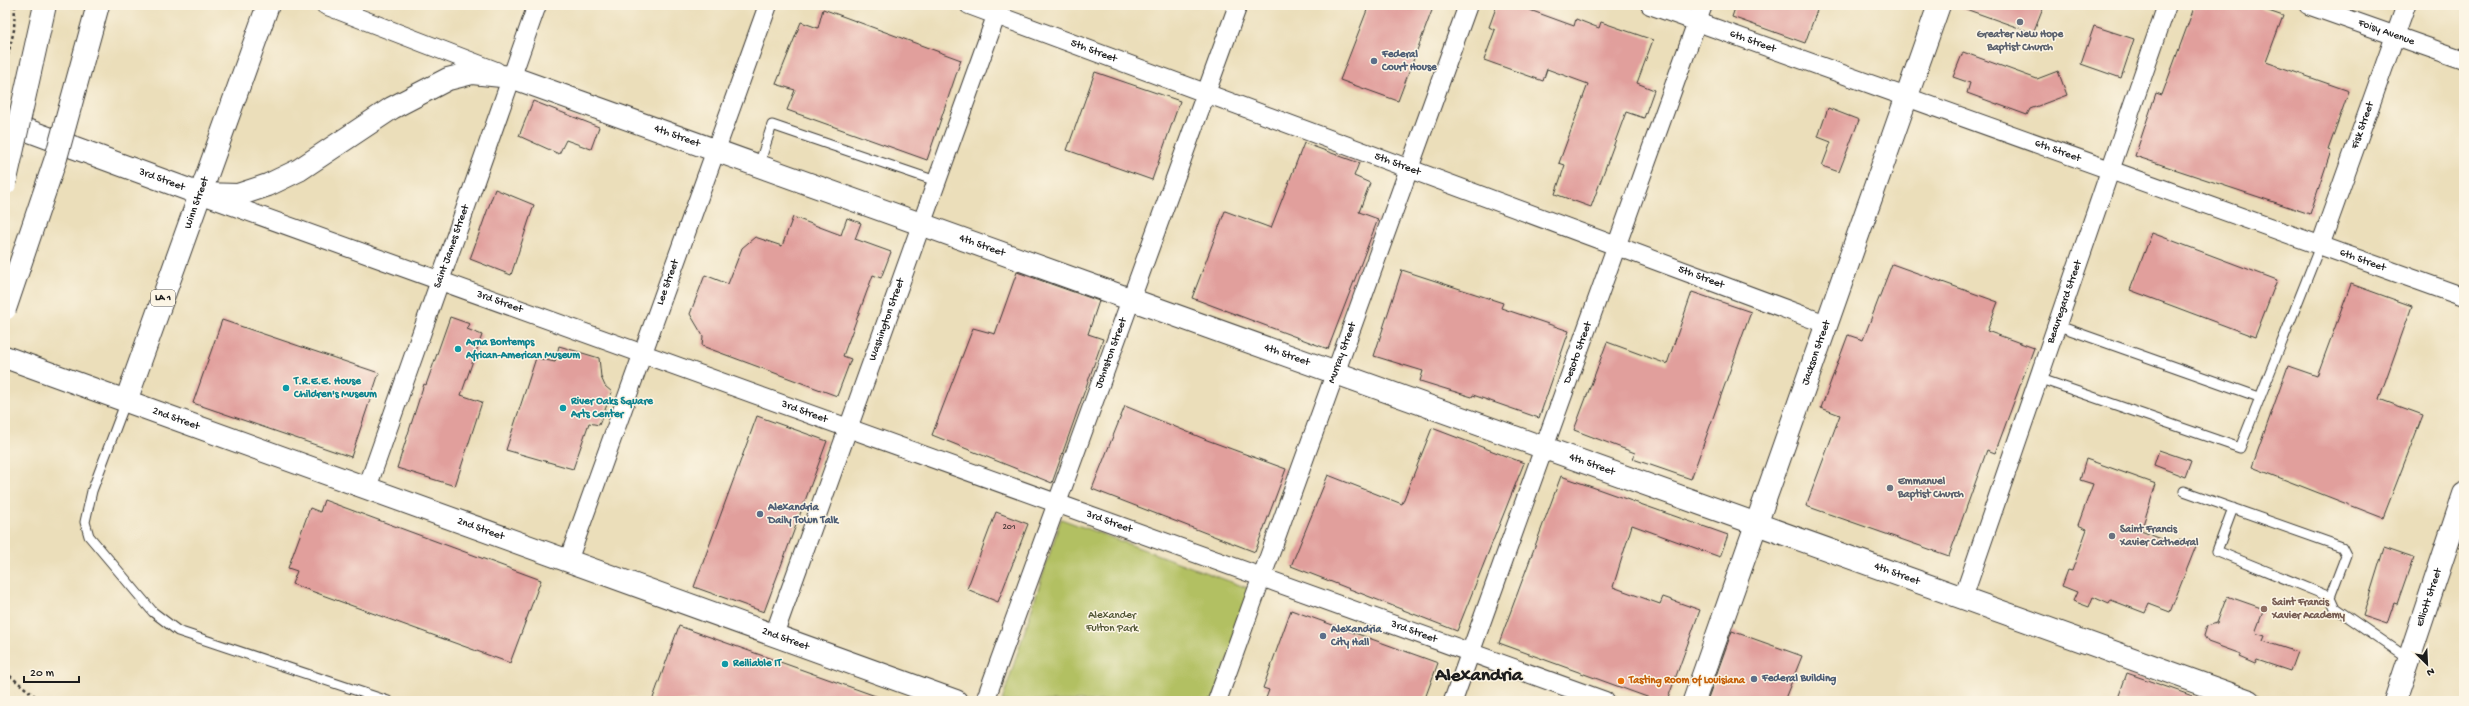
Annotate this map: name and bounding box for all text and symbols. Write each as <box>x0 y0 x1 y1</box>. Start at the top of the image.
marker: Greater New Hope Baptist Church <box>2015 17 2025 27</box>
street label: Foisy Avenue <box>2356 17 2416 48</box>
street label: 6th Street <box>1728 28 1779 56</box>
place label: Greater New Hope Baptist Church <box>1977 28 2064 54</box>
street label: 5th Street <box>1069 37 1120 66</box>
place label: Federal Court House <box>1381 49 1438 74</box>
marker: Federal Court House <box>1369 56 1379 66</box>
street label: Fisk Street <box>2349 99 2377 151</box>
street label: 4th Street <box>652 123 703 151</box>
street label: 6th Street <box>2033 137 2084 165</box>
street label: 5th Street <box>1373 150 1423 179</box>
street label: 3rd Street <box>136 166 188 194</box>
street label: Winn Street <box>182 174 212 231</box>
street label: Saint James Street <box>432 202 473 290</box>
street label: 4th Street <box>957 232 1008 260</box>
street label: 6th Street <box>2338 247 2389 275</box>
street label: Lee Street <box>655 257 682 307</box>
street label: Beauregard Street <box>2045 258 2085 346</box>
street label: 5th Street <box>1676 263 1727 292</box>
street label: Washington Street <box>867 275 908 363</box>
street label: 3rd Street <box>474 288 526 317</box>
road number: LA 1 <box>151 290 175 306</box>
street label: Johnston Street <box>1093 315 1130 390</box>
street label: Jackson Street <box>1800 318 1834 387</box>
street label: Murray Street <box>1326 319 1360 385</box>
street label: Desoto Street <box>1561 319 1595 386</box>
place label: Arna Bontemps African-American Museum <box>465 336 580 362</box>
street label: 4th Street <box>1262 342 1313 370</box>
marker: Arna Bontemps African-American Museum <box>453 344 463 354</box>
place label: T.R.E.E. House Children's Museum <box>293 376 377 401</box>
marker: T.R.E.E. House Children's Museum <box>281 383 291 393</box>
place label: River Oaks Square Arts Center <box>570 396 654 421</box>
street label: 3rd Street <box>779 398 830 426</box>
marker: River Oaks Square Arts Center <box>558 403 568 413</box>
street label: 2nd Street <box>151 405 202 434</box>
street label: 4th Street <box>1567 451 1618 479</box>
place label: Emmanuel Baptist Church <box>1897 476 1964 501</box>
marker: Emmanuel Baptist Church <box>1885 483 1895 493</box>
place label: Alexandria Daily Town Talk <box>767 502 840 527</box>
street label: 3rd Street <box>1084 508 1135 536</box>
marker: Alexandria Daily Town Talk <box>755 509 765 519</box>
street label: 2nd Street <box>455 515 507 544</box>
house number: 201 <box>1002 522 1016 533</box>
place label: Saint Francis Xavier Cathedral <box>2119 523 2199 549</box>
marker: Saint Francis Xavier Cathedral <box>2107 531 2117 541</box>
street label: 4th Street <box>1872 561 1923 588</box>
street label: Elliott Street <box>2414 565 2445 628</box>
place label: Saint Francis Xavier Academy <box>2271 596 2346 622</box>
marker: Saint Francis Xavier Academy <box>2259 604 2269 614</box>
park label: Alexander Fulton Park <box>1085 610 1139 635</box>
street label: 3rd Street <box>1388 618 1440 646</box>
place label: Alexandria City Hall <box>1330 624 1382 649</box>
street label: 2nd Street <box>760 625 812 654</box>
marker: Alexandria City Hall <box>1318 631 1328 641</box>
north arrow <box>2407 644 2447 684</box>
scale bar <box>24 658 79 684</box>
place label: Reiliable IT <box>732 658 782 670</box>
marker: Reiliable IT <box>720 659 730 669</box>
text: N <box>2425 664 2436 678</box>
district label: Alexandria <box>1434 665 1524 688</box>
text: 20 m <box>30 667 55 681</box>
place label: Federal Building <box>1761 673 1837 686</box>
place label: Tasting Room of Louisiana <box>1628 674 1746 688</box>
marker: Federal Building <box>1749 674 1759 684</box>
marker: Tasting Room of Louisiana <box>1616 676 1626 686</box>

